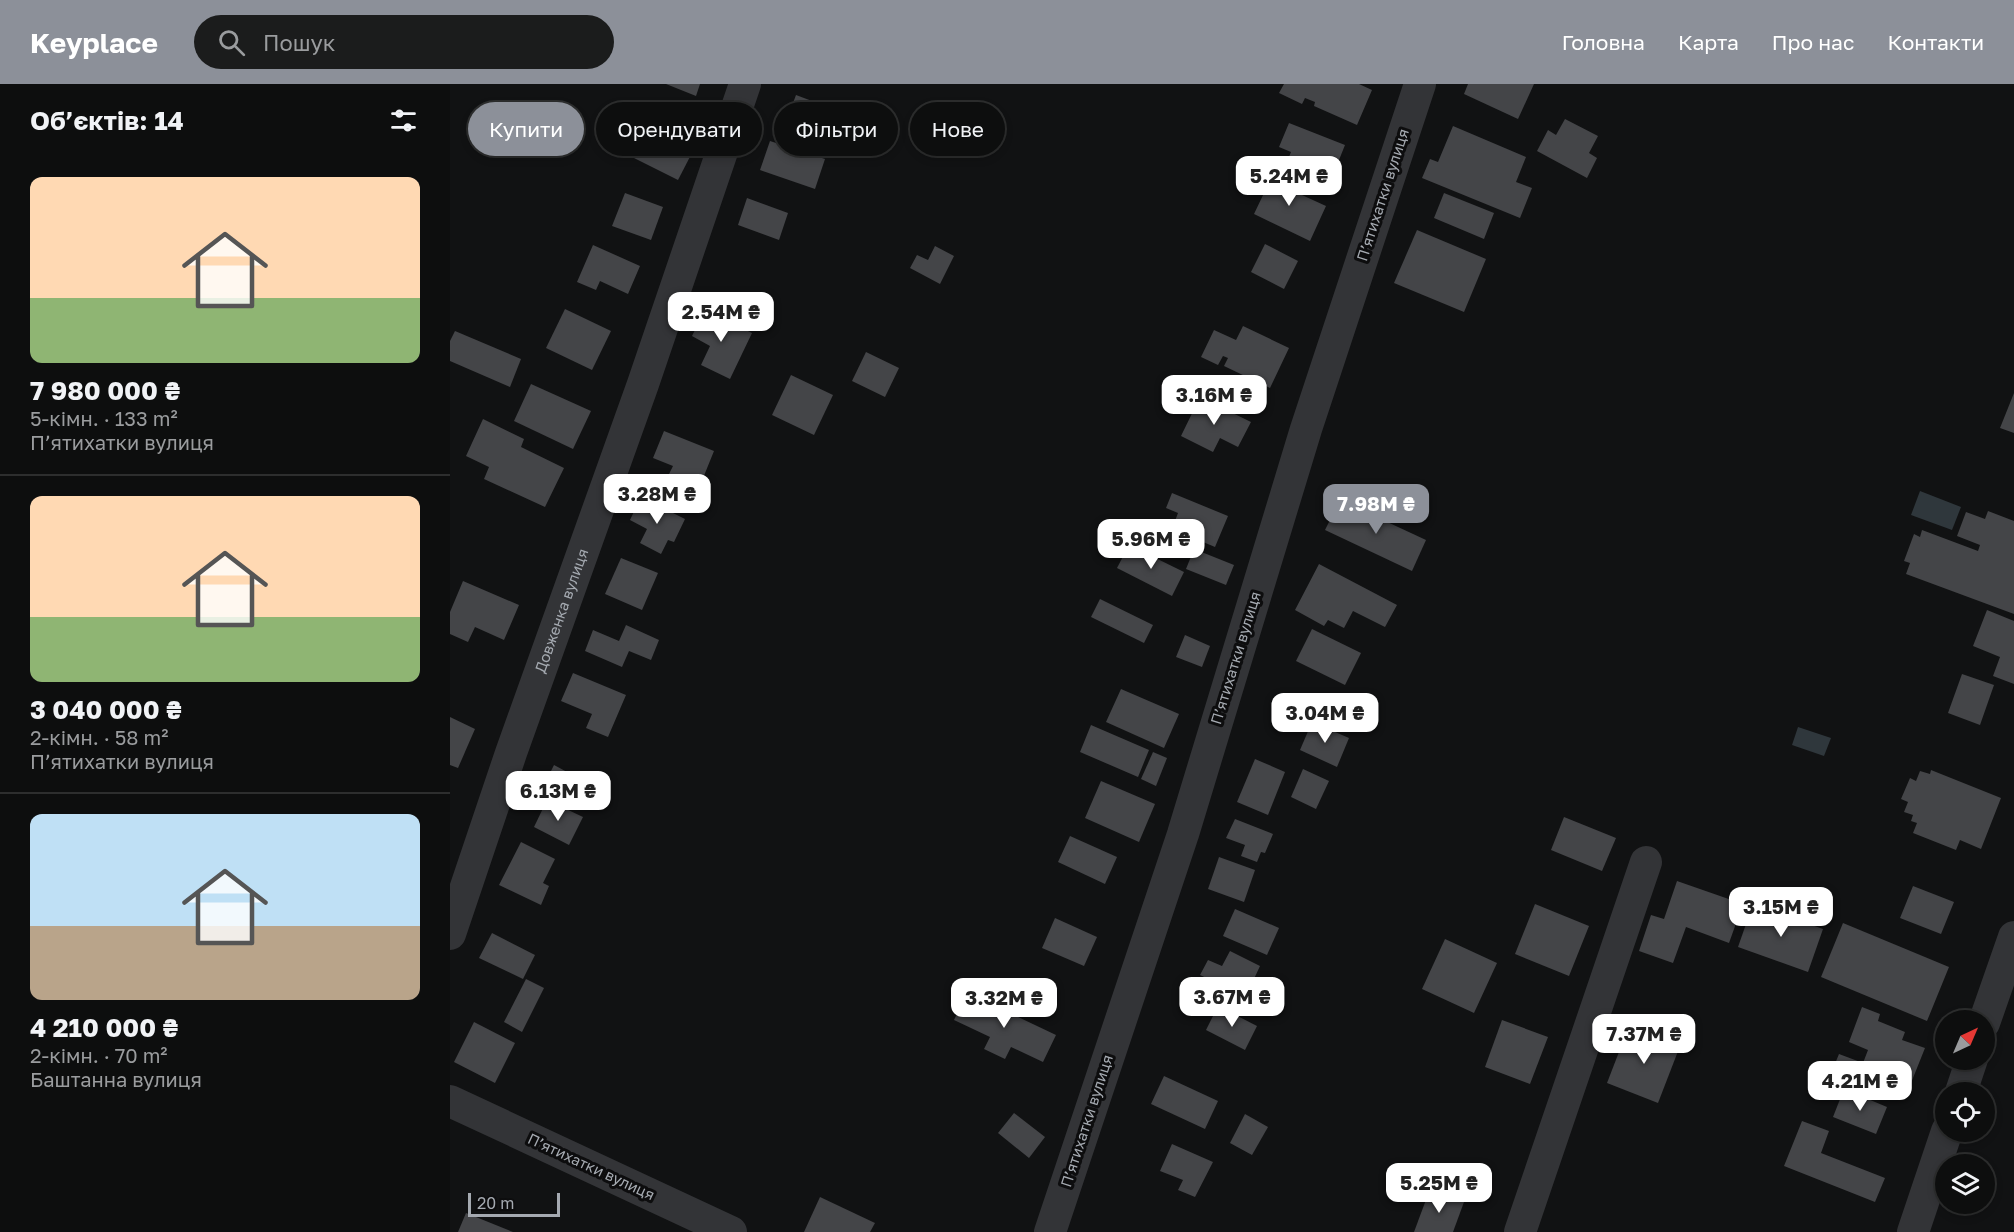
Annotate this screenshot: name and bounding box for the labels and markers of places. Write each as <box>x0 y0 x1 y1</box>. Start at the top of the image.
pin: 5.24M ₴ <box>1234 156 1344 207</box>
pin: 2.54M ₴ <box>666 292 776 343</box>
pin: 3.16M ₴ <box>1159 375 1269 426</box>
pin: 3.28M ₴ <box>602 474 712 525</box>
pin: 7.98M ₴ <box>1321 484 1431 535</box>
pin: 5.96M ₴ <box>1096 519 1206 570</box>
pin: 3.04M ₴ <box>1270 693 1380 744</box>
pin: 6.13M ₴ <box>503 771 613 822</box>
pin: 3.15M ₴ <box>1726 887 1836 938</box>
pin: 3.67M ₴ <box>1177 977 1287 1028</box>
pin: 3.32M ₴ <box>949 978 1059 1029</box>
pin: 7.37M ₴ <box>1589 1014 1699 1065</box>
pin: 4.21M ₴ <box>1805 1061 1915 1112</box>
pin: 5.25M ₴ <box>1384 1163 1494 1214</box>

